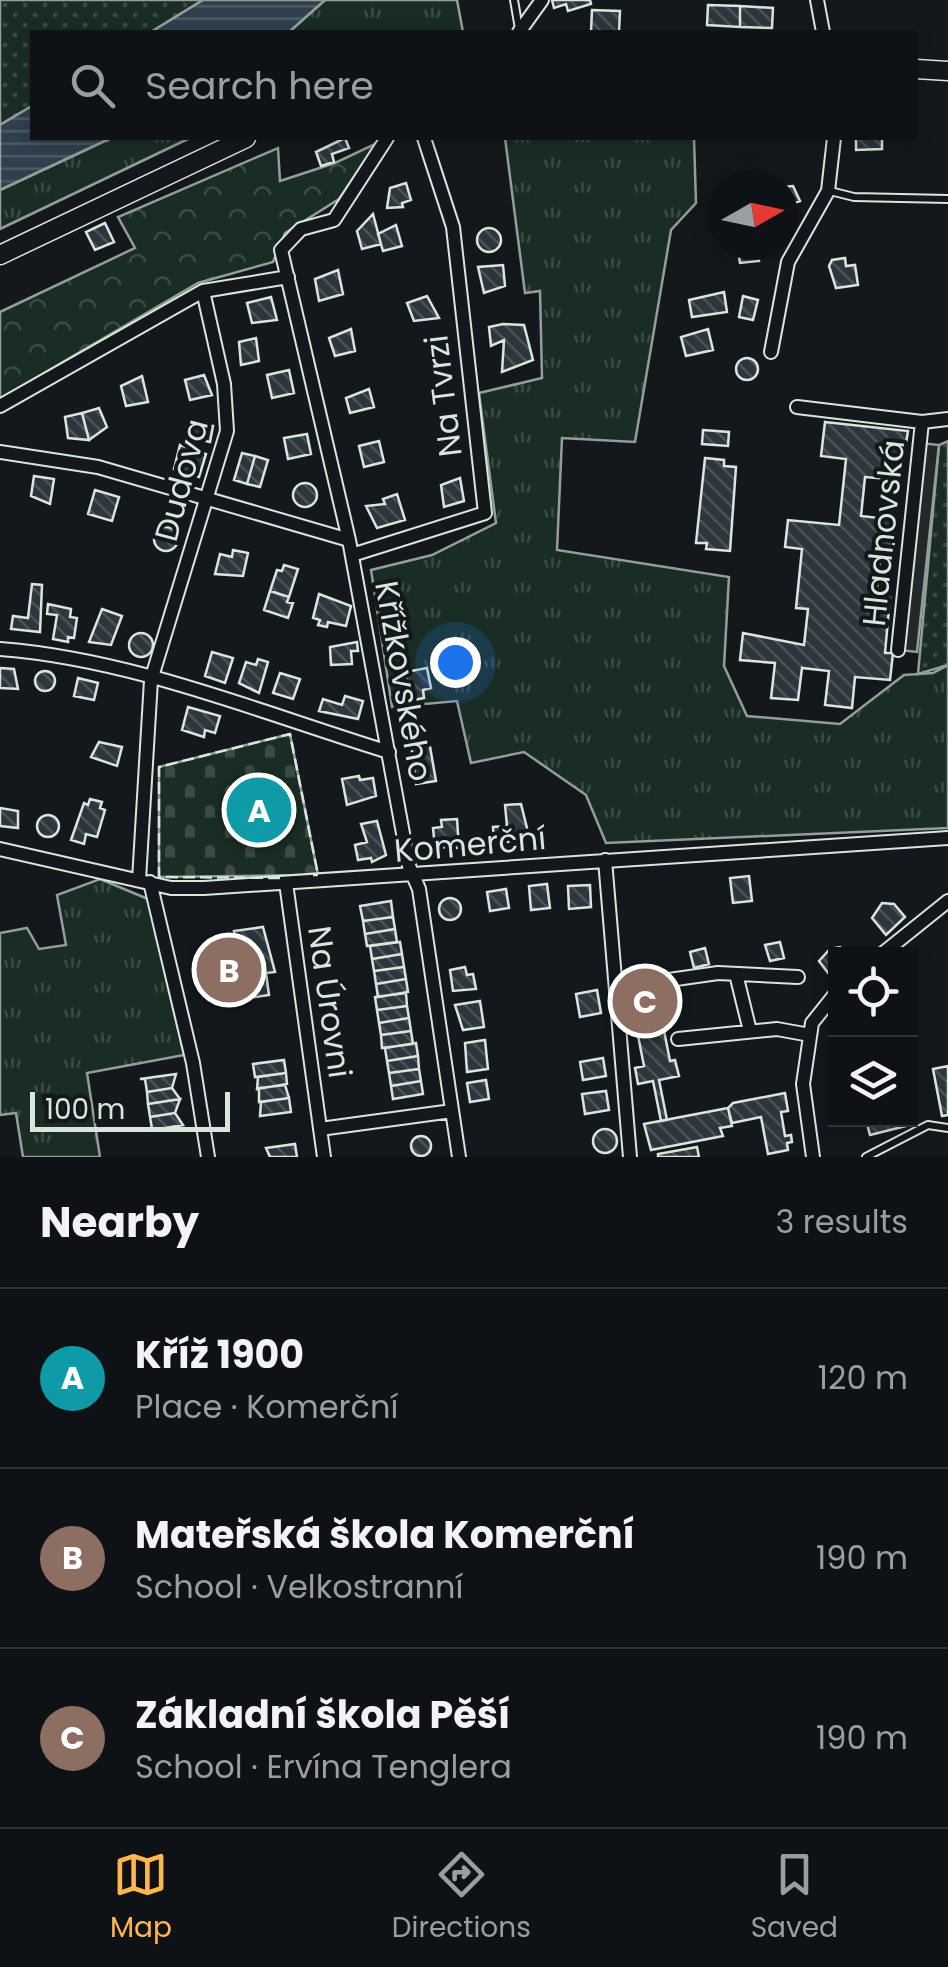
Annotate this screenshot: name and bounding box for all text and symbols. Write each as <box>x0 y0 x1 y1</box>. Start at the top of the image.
search box <box>30 30 918 140</box>
icon: search <box>65 58 120 113</box>
text: Search here <box>145 59 374 112</box>
north arrow <box>708 170 798 260</box>
street label: Na Tvrzi <box>413 333 473 459</box>
street label: Dudova <box>143 414 219 546</box>
street label: Hladnovská <box>851 438 915 628</box>
street label: Křížkovského <box>364 577 444 785</box>
your location <box>430 637 481 688</box>
pin: A <box>226 772 292 848</box>
street label: Komerční <box>392 815 548 873</box>
street label: Na Úrovni <box>297 923 363 1081</box>
pin: B <box>196 932 262 1008</box>
map controls <box>828 947 918 1127</box>
button: locate <box>828 947 918 1037</box>
pin: C <box>612 964 678 1038</box>
button: layers <box>828 1037 918 1127</box>
scale bar <box>30 1087 230 1132</box>
text: 100 m <box>45 1090 125 1129</box>
text: Nearby <box>40 1193 199 1252</box>
text: 3 results <box>775 1199 908 1244</box>
text: Kříž 1900 <box>135 1328 304 1381</box>
text: A <box>61 1355 84 1400</box>
text: 120 m <box>818 1355 908 1400</box>
text: Place · Komerční <box>135 1384 398 1429</box>
text: Mateřská škola Komerční <box>135 1508 635 1561</box>
text: B <box>62 1535 83 1580</box>
text: 190 m <box>816 1535 908 1580</box>
text: School · Velkostranní <box>135 1564 463 1609</box>
text: Základní škola Pěší <box>135 1688 510 1741</box>
text: C <box>60 1715 85 1760</box>
text: 190 m <box>816 1715 908 1760</box>
text: School · Ervína Tenglera <box>135 1744 512 1789</box>
tab: Map <box>110 1847 172 1949</box>
tab: Directions <box>392 1847 531 1949</box>
tab: Saved <box>751 1847 838 1949</box>

